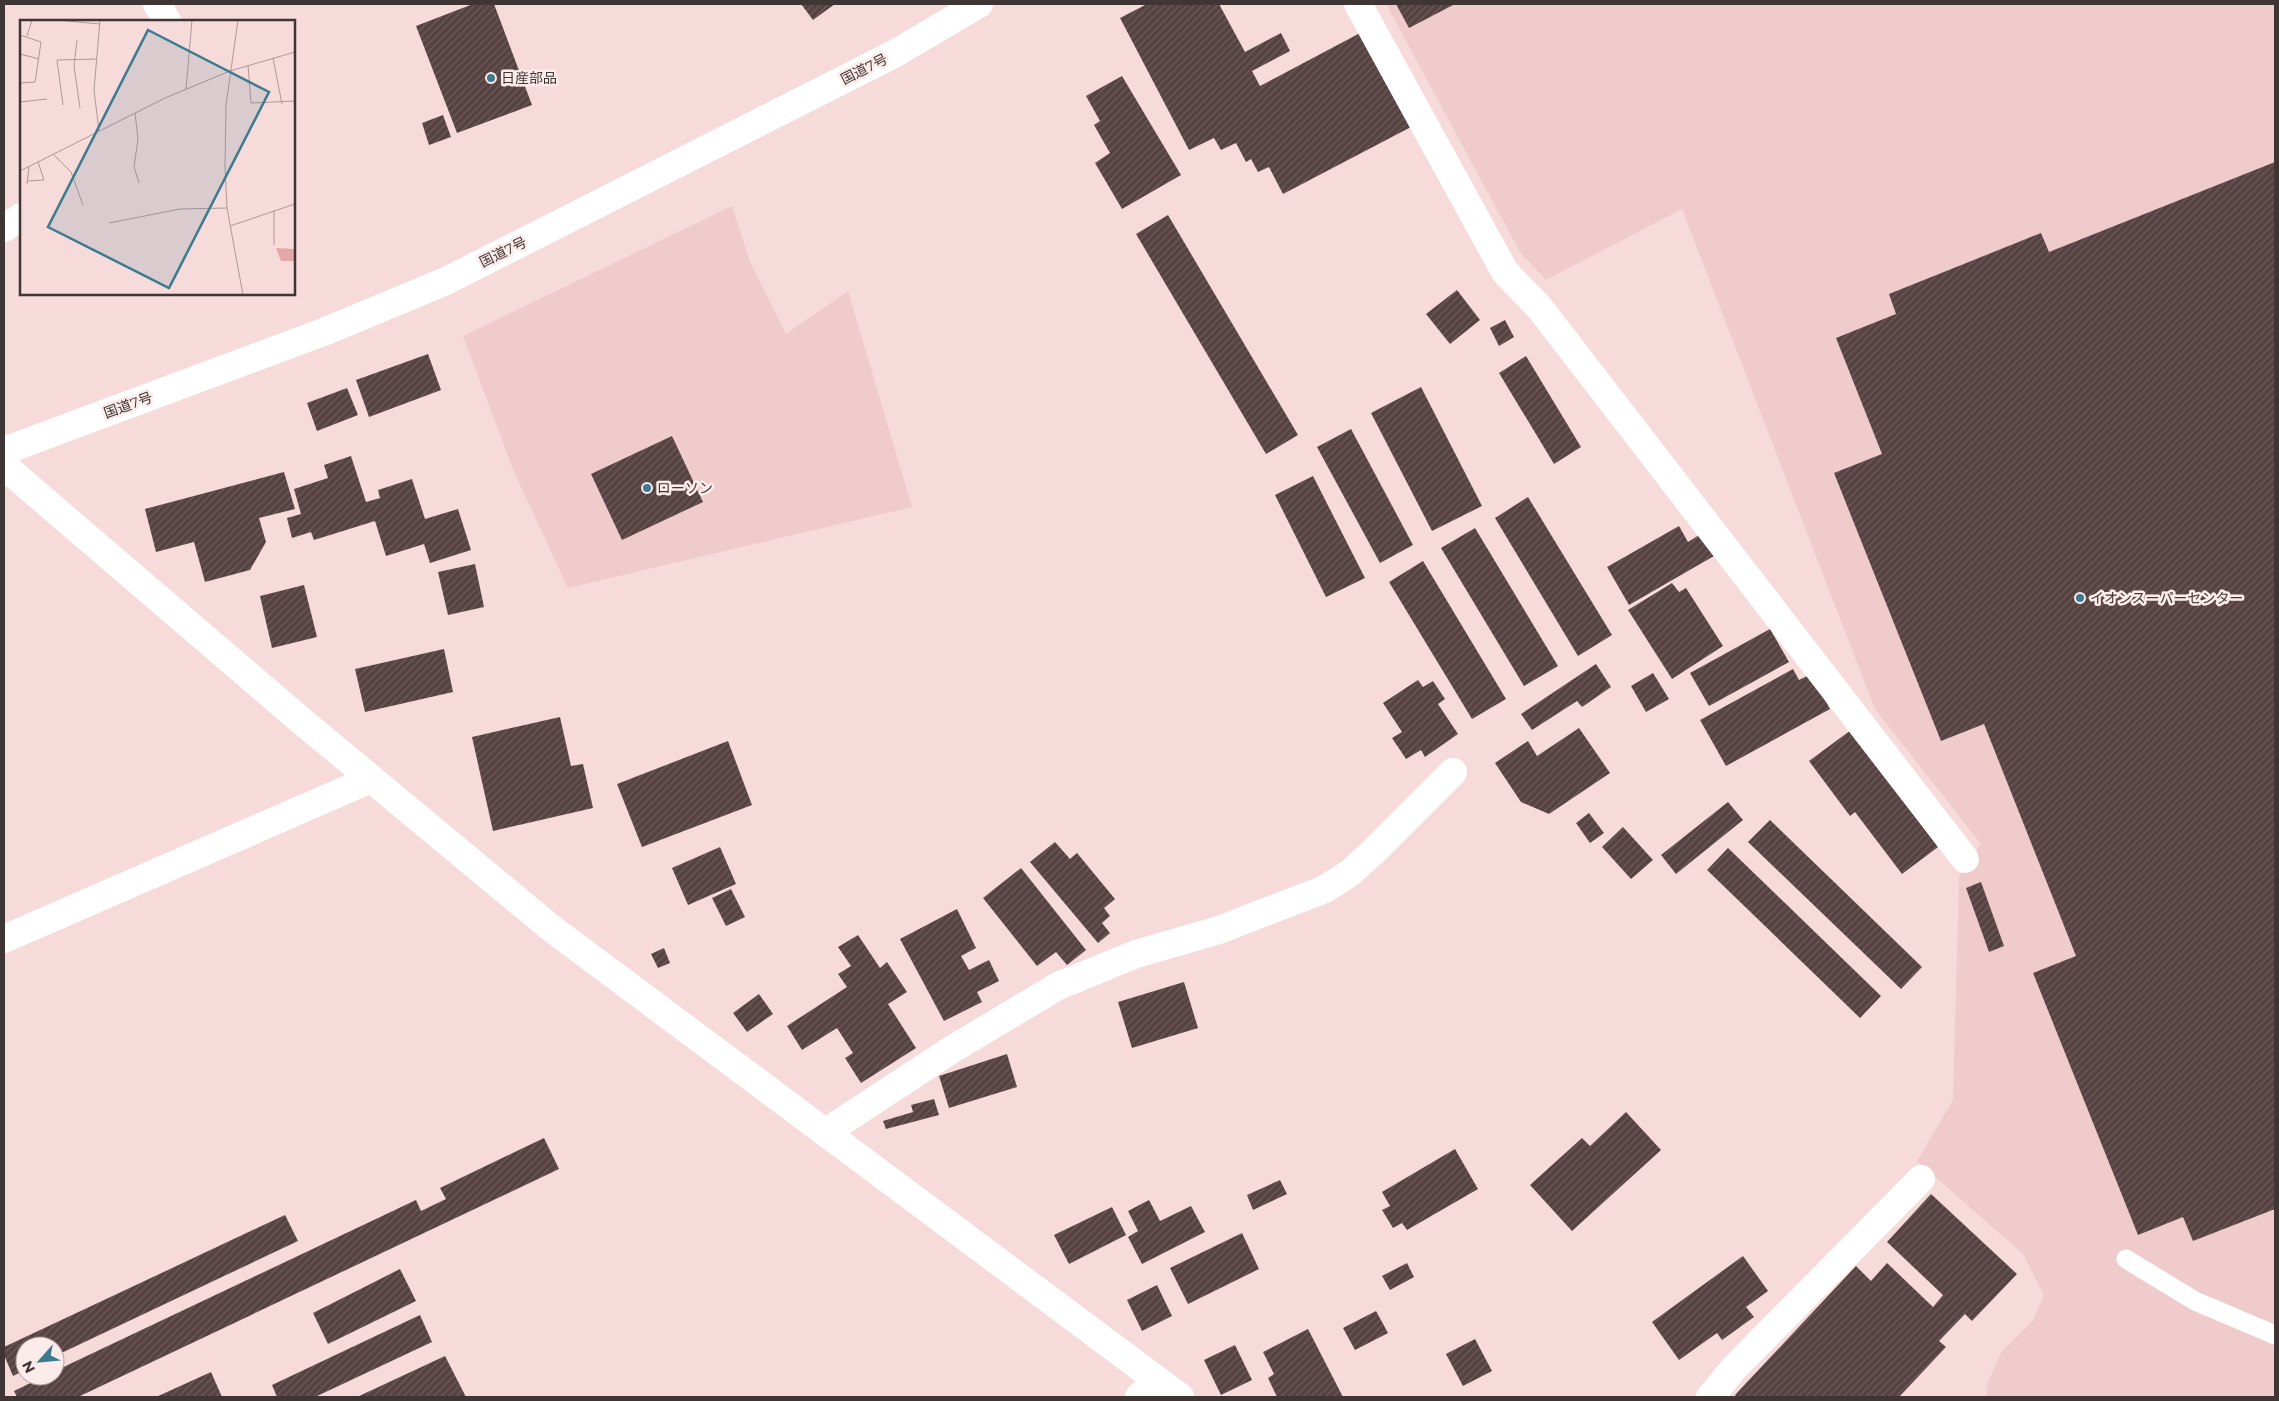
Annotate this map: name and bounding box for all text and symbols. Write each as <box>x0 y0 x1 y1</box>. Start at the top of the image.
inset map <box>20 20 295 295</box>
street label: 国道7号 <box>838 50 890 88</box>
place label: 日産部品 <box>501 69 557 87</box>
marker: 日産部品 <box>485 72 497 84</box>
street label: 国道7号 <box>476 233 530 271</box>
street label: 国道7号 <box>101 388 155 422</box>
place label: ローソン <box>657 479 713 497</box>
marker: ローソン <box>641 482 653 494</box>
place label: イオンスーパーセンター <box>2090 589 2244 607</box>
marker: イオンスーパーセンター <box>2074 592 2086 604</box>
north arrow <box>15 1336 65 1386</box>
text: N <box>18 1358 39 1376</box>

